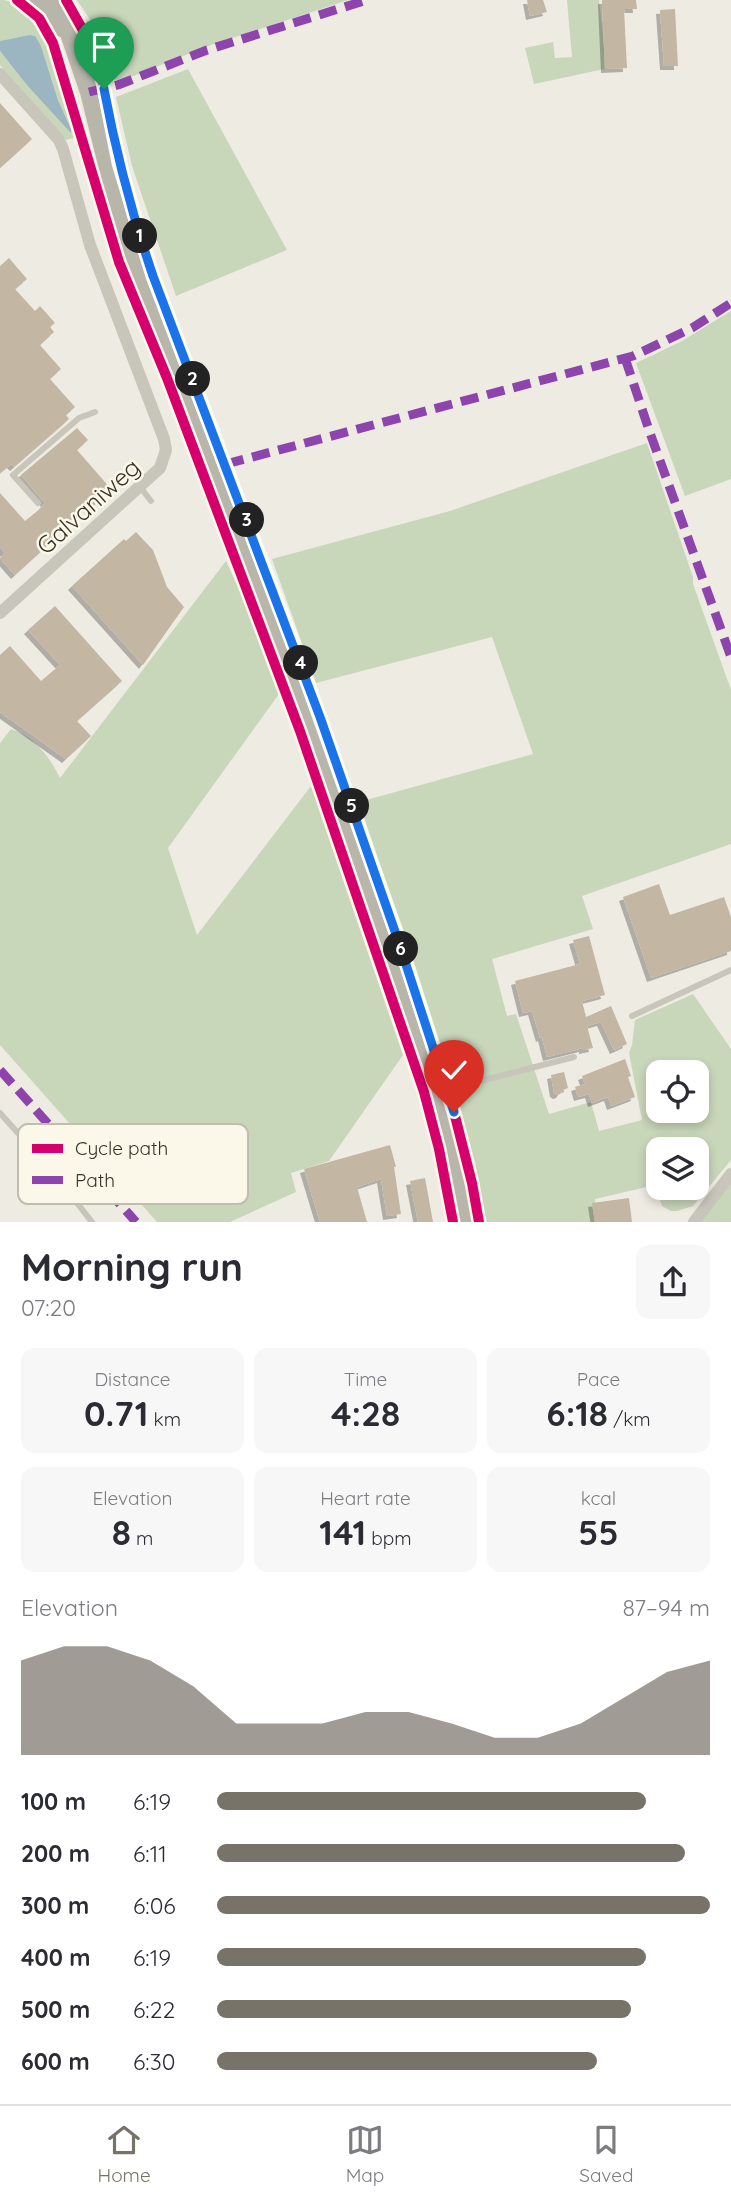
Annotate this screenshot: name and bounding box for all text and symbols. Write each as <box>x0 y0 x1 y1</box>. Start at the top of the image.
pin <box>74 17 134 89</box>
icon: arrive <box>85 28 123 66</box>
pin: 1 <box>122 218 158 254</box>
text: 1 <box>136 223 143 247</box>
pin: 2 <box>176 362 210 396</box>
text: 2 <box>187 366 198 390</box>
street label: Galvaniweg <box>30 452 146 560</box>
pin: 3 <box>230 503 264 538</box>
text: 3 <box>241 507 252 531</box>
pin: 4 <box>284 646 318 680</box>
text: 4 <box>295 650 306 674</box>
pin: 5 <box>334 788 370 824</box>
text: 5 <box>346 793 357 817</box>
pin: 6 <box>384 932 418 967</box>
text: 6 <box>395 936 406 960</box>
pin <box>424 1040 484 1112</box>
icon: check <box>435 1051 473 1089</box>
map controls <box>646 1060 709 1200</box>
button: locate <box>646 1060 709 1123</box>
legend <box>18 1124 248 1204</box>
text: Cycle path <box>75 1136 168 1160</box>
button: layers <box>646 1137 709 1200</box>
text: Path <box>75 1168 115 1192</box>
text: Morning run <box>21 1243 243 1291</box>
button: share <box>636 1245 710 1319</box>
text: 07:20 <box>21 1293 76 1322</box>
text: Distance <box>94 1367 171 1391</box>
text: Time <box>344 1367 387 1391</box>
text: Pace <box>577 1367 620 1391</box>
text: 0.71 <box>84 1391 148 1435</box>
text: 4:28 <box>331 1391 400 1435</box>
text: 6:18 <box>546 1391 608 1435</box>
text: km <box>148 1407 181 1431</box>
text: /km <box>608 1407 651 1431</box>
text: Elevation <box>92 1486 173 1510</box>
text: Heart rate <box>320 1486 411 1510</box>
text: kcal <box>581 1486 616 1510</box>
text: 8 <box>112 1510 131 1554</box>
text: 141 <box>319 1510 366 1554</box>
text: 55 <box>578 1510 619 1554</box>
text: m <box>131 1526 153 1550</box>
text: bpm <box>366 1526 412 1550</box>
text: Elevation <box>21 1593 118 1622</box>
text: 87–94 m <box>623 1593 710 1622</box>
text: 100 m <box>21 1787 86 1816</box>
text: 6:19 <box>133 1787 171 1816</box>
text: 200 m <box>21 1839 90 1868</box>
text: 6:11 <box>133 1839 167 1868</box>
text: 300 m <box>21 1891 89 1920</box>
text: 6:06 <box>133 1891 176 1920</box>
text: 400 m <box>21 1943 90 1972</box>
text: 6:19 <box>133 1943 171 1972</box>
text: 500 m <box>21 1995 90 2024</box>
text: 6:22 <box>133 1995 175 2024</box>
text: 600 m <box>21 2047 90 2076</box>
text: 6:30 <box>133 2047 175 2076</box>
tab: Home <box>97 2121 151 2187</box>
tab: Map <box>346 2121 384 2187</box>
tab: Saved <box>579 2121 634 2187</box>

